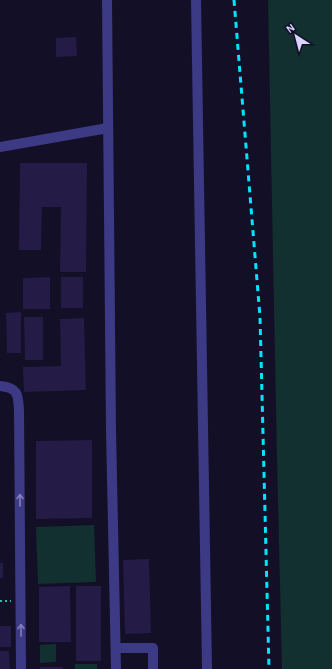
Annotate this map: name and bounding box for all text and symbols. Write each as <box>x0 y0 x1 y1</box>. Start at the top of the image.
north arrow <box>276 16 316 56</box>
text: N <box>284 22 297 35</box>
one-way arrow <box>16 494 24 507</box>
one-way arrow <box>17 624 25 637</box>

